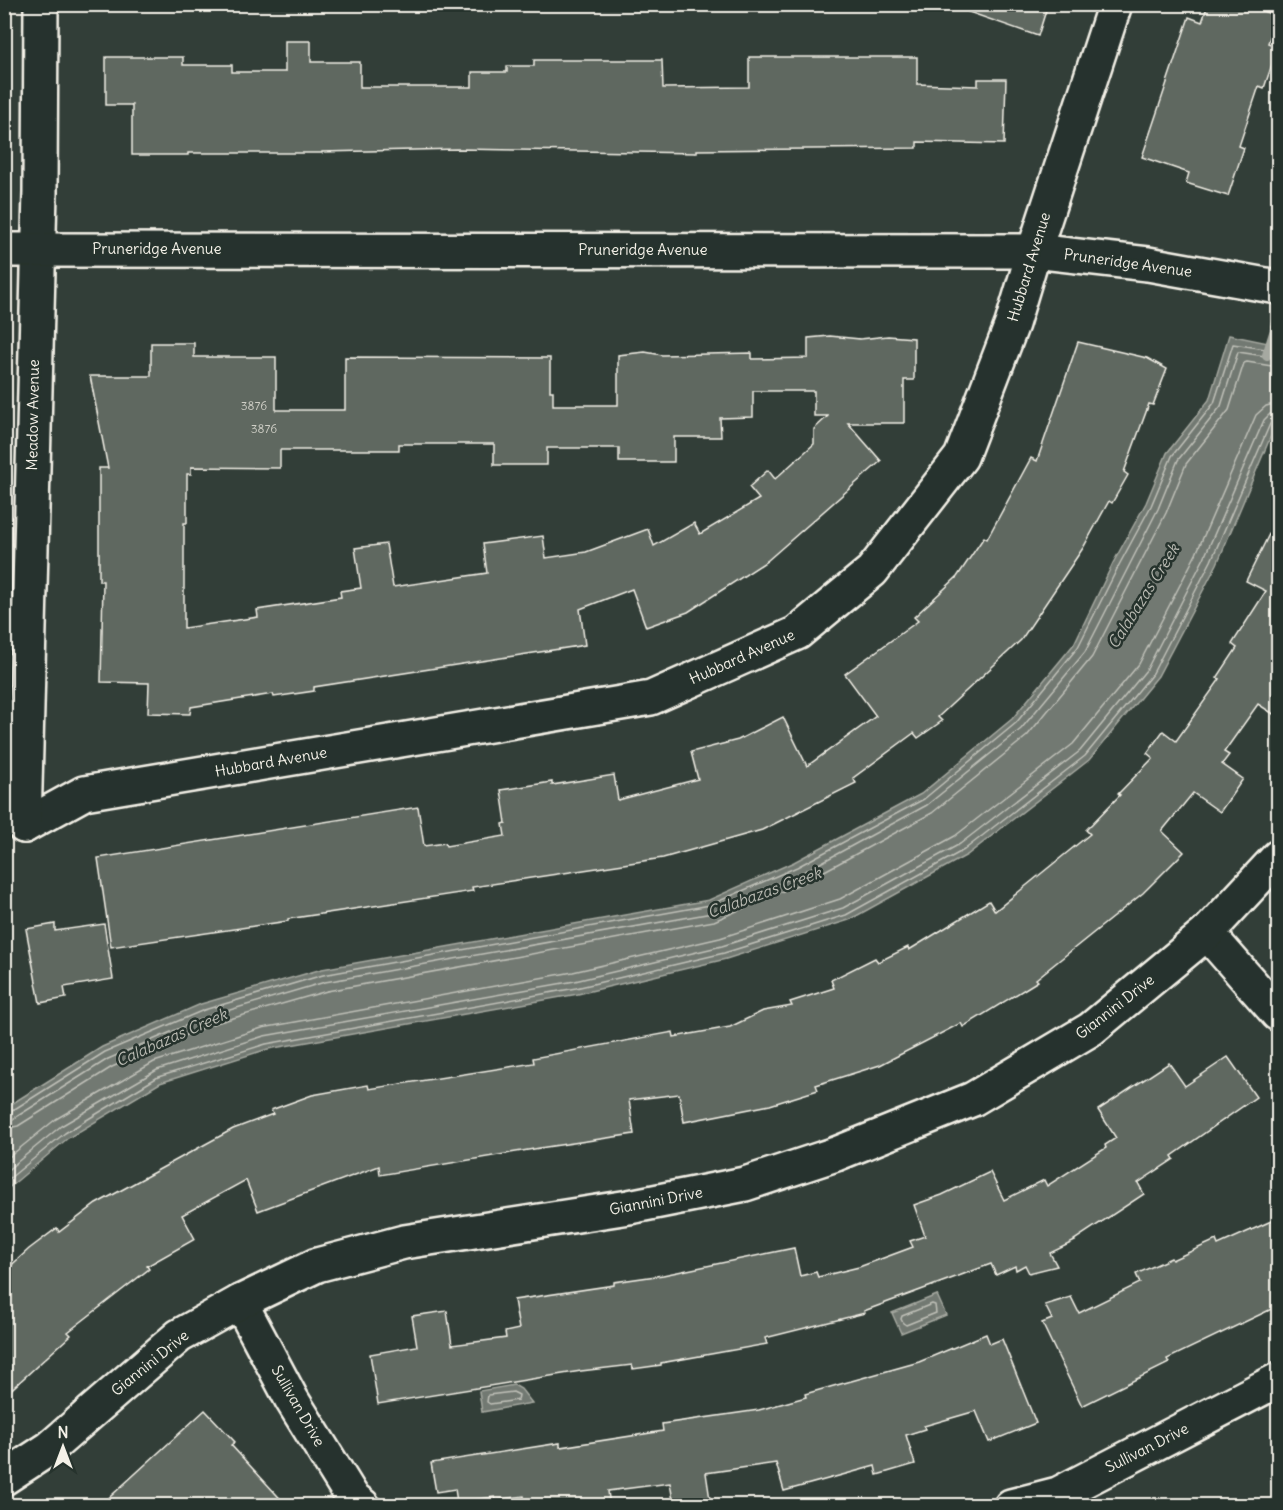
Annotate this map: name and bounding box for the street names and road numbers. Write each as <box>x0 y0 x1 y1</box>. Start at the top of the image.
street label: Hubbard Avenue <box>1003 210 1054 324</box>
street label: Pruneridge Avenue <box>92 239 222 258</box>
street label: Pruneridge Avenue <box>578 240 708 259</box>
street label: Pruneridge Avenue <box>1063 244 1193 281</box>
street label: Meadow Avenue <box>22 359 43 471</box>
street label: Hubbard Avenue <box>686 625 797 688</box>
street label: Hubbard Avenue <box>213 742 328 781</box>
street label: Giannini Drive <box>1072 970 1158 1043</box>
street label: Giannini Drive <box>608 1182 704 1219</box>
street label: Giannini Drive <box>107 1325 192 1400</box>
street label: Sullivan Drive <box>268 1362 329 1450</box>
street label: Sullivan Drive <box>1102 1419 1191 1477</box>

